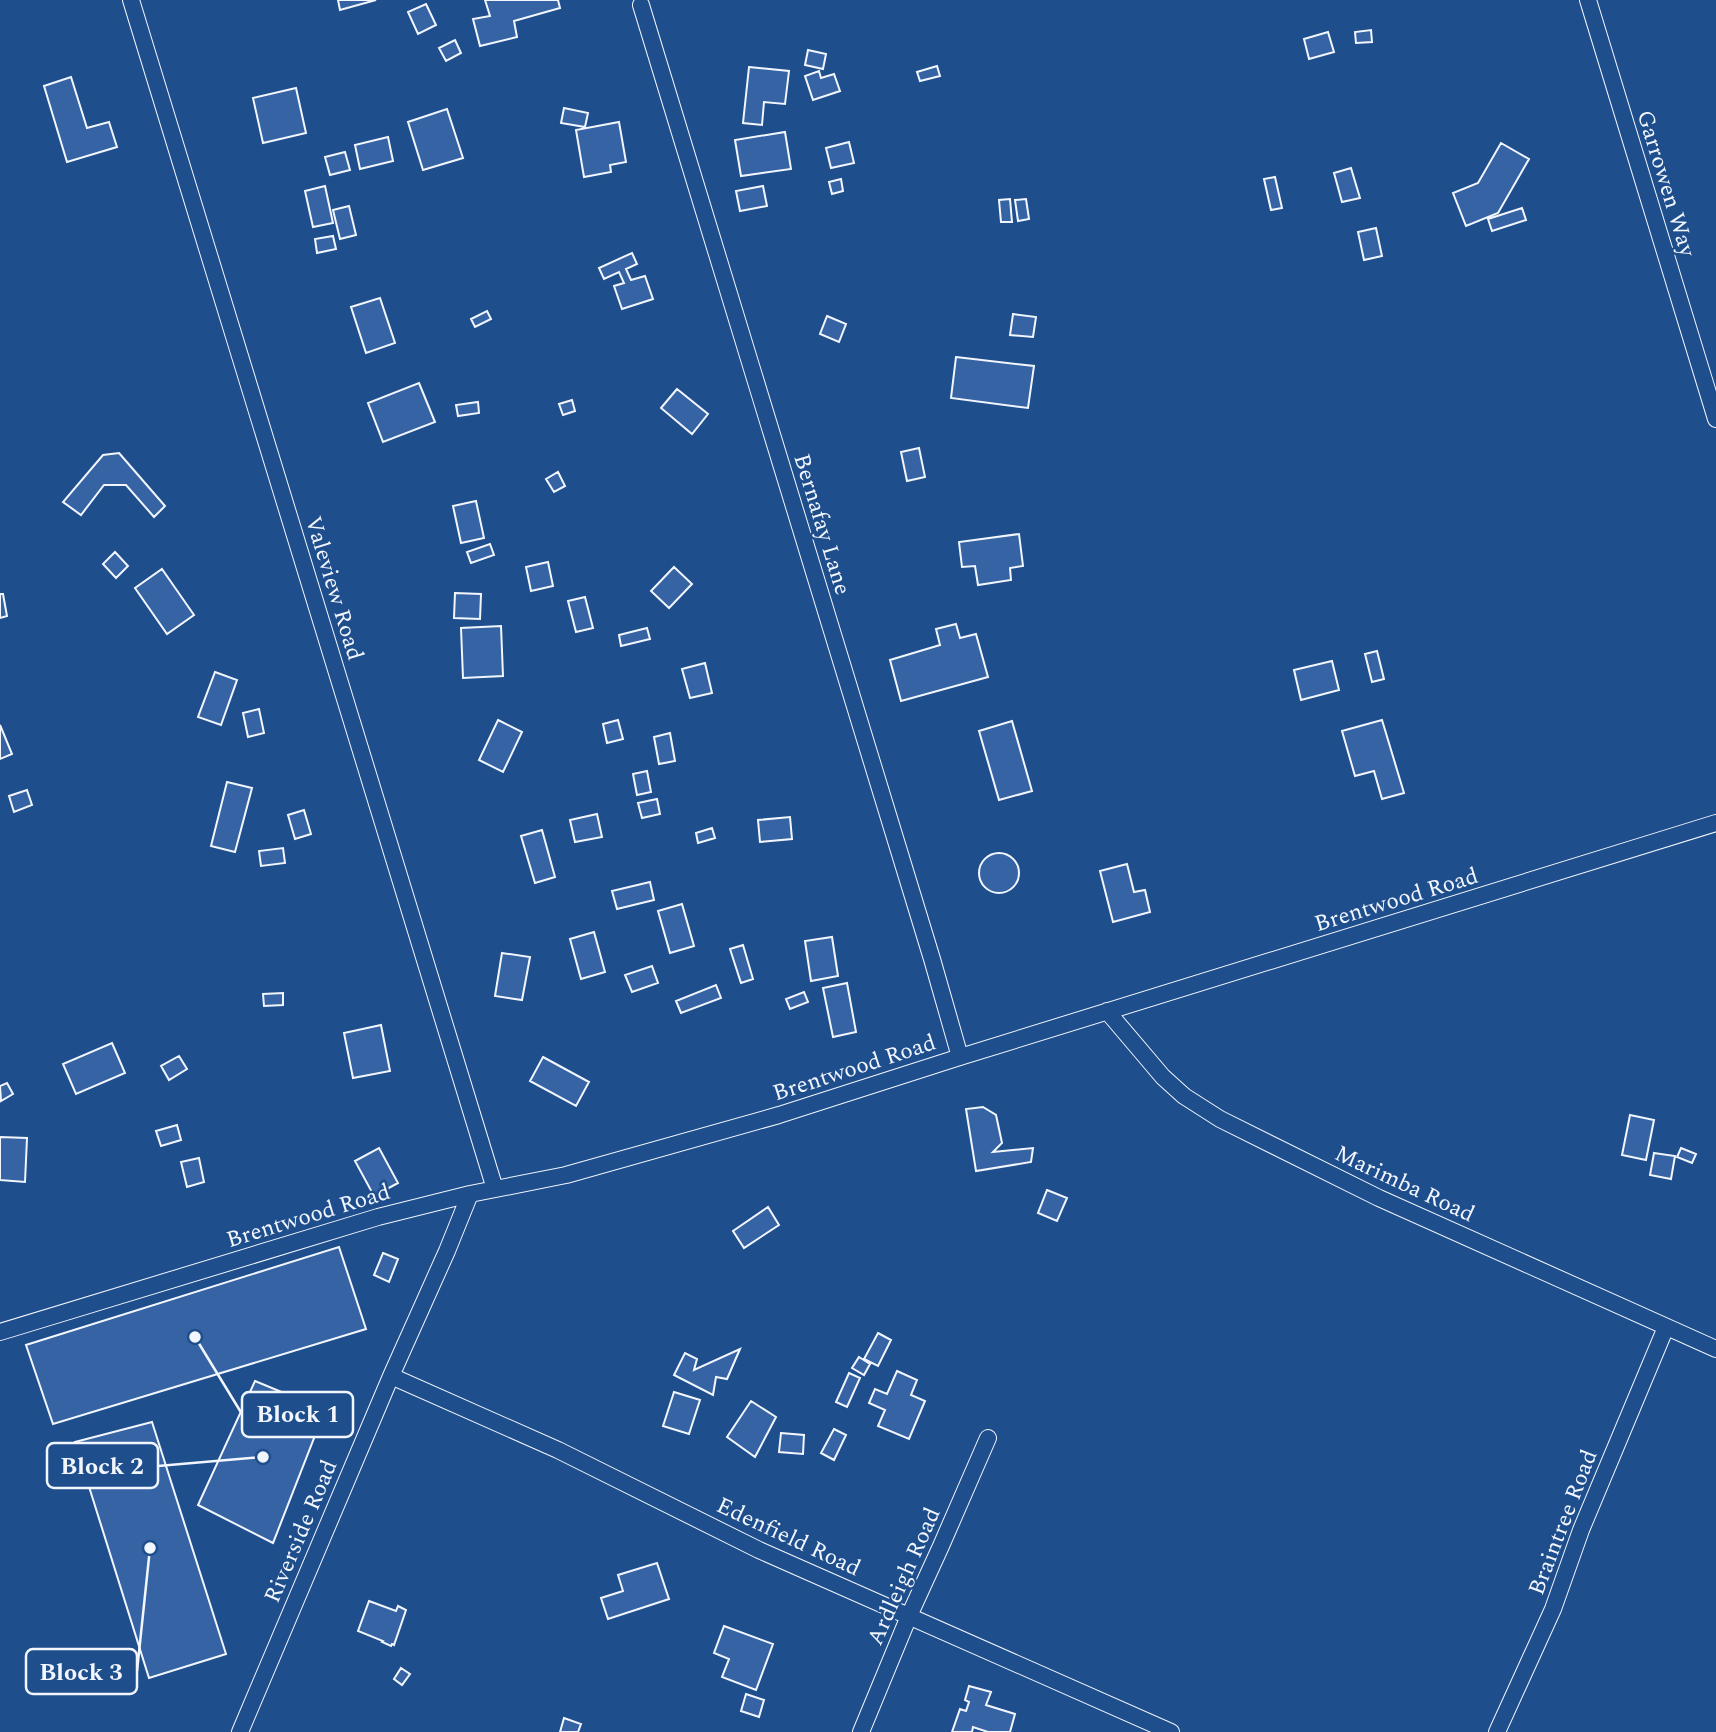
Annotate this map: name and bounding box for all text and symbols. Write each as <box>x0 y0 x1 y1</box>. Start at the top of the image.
street label: Garrowen Way <box>1627 106 1705 262</box>
street label: Bernafay Lane <box>783 450 860 599</box>
street label: Valeview Road <box>295 512 372 665</box>
street label: Brentwood Road <box>1310 859 1483 942</box>
street label: Brentwood Road <box>768 1026 941 1111</box>
street label: Marimba Road <box>1329 1137 1480 1232</box>
street label: Brentwood Road <box>222 1175 395 1258</box>
callout: Block 1 <box>242 1392 353 1437</box>
text: Block 1 <box>256 1397 340 1433</box>
callout: Block 2 <box>47 1443 158 1488</box>
street label: Braintree Road <box>1520 1444 1607 1601</box>
text: Block 2 <box>60 1449 144 1485</box>
street label: Riverside Road <box>255 1454 347 1609</box>
street label: Edenfield Road <box>710 1489 866 1586</box>
street label: Ardleigh Road <box>858 1502 950 1651</box>
callout: Block 3 <box>26 1649 137 1694</box>
text: Block 3 <box>39 1655 123 1691</box>

